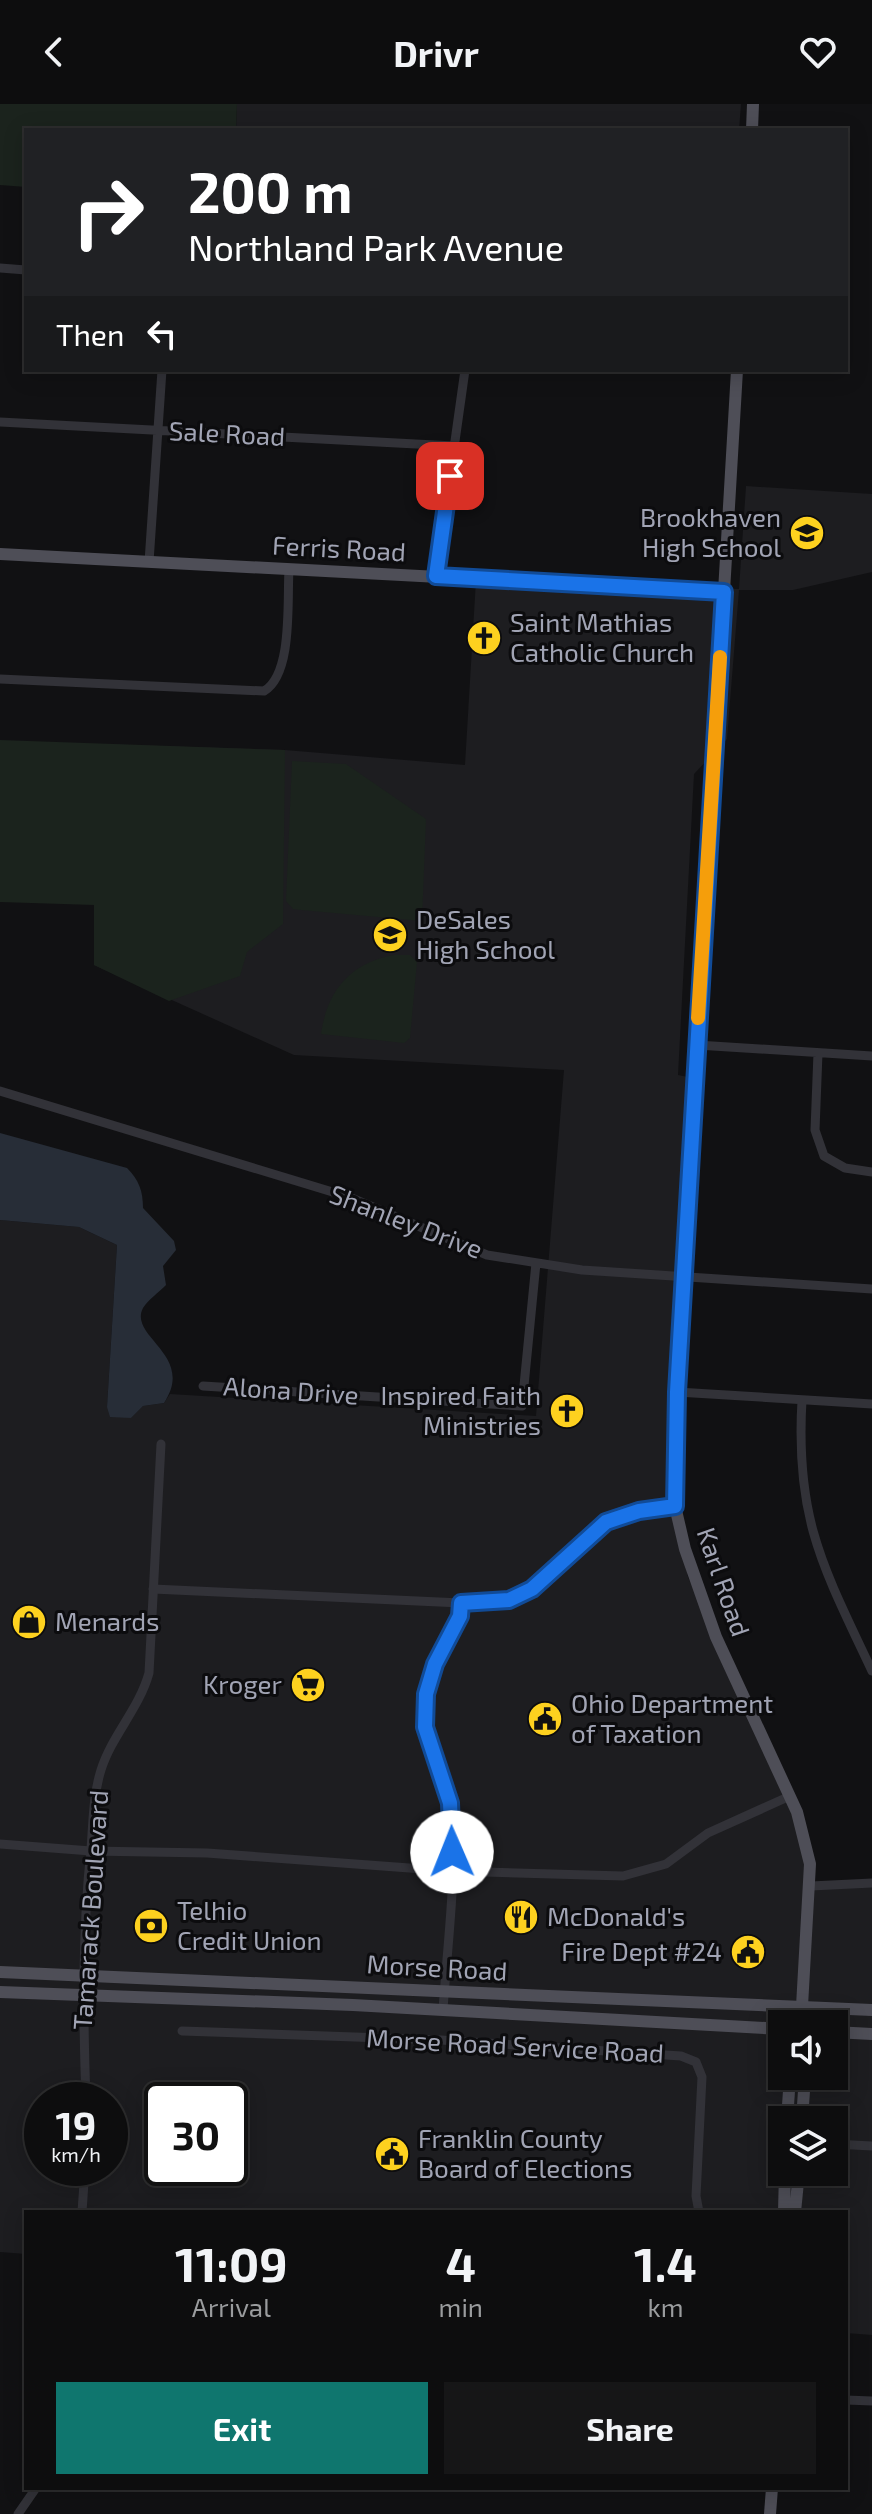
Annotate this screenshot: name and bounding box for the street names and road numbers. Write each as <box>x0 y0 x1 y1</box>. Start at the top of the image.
street label: Sale Road <box>168 414 286 451</box>
street label: Ferris Road <box>271 529 407 566</box>
street label: Shanley Drive <box>326 1177 487 1264</box>
street label: Alona Drive <box>222 1369 360 1410</box>
street label: Karl Road <box>691 1523 757 1640</box>
street label: Tamarack Boulevard <box>66 1789 113 2031</box>
street label: Morse Road <box>366 1947 508 1986</box>
street label: Morse Road Service Road <box>365 2021 665 2068</box>

